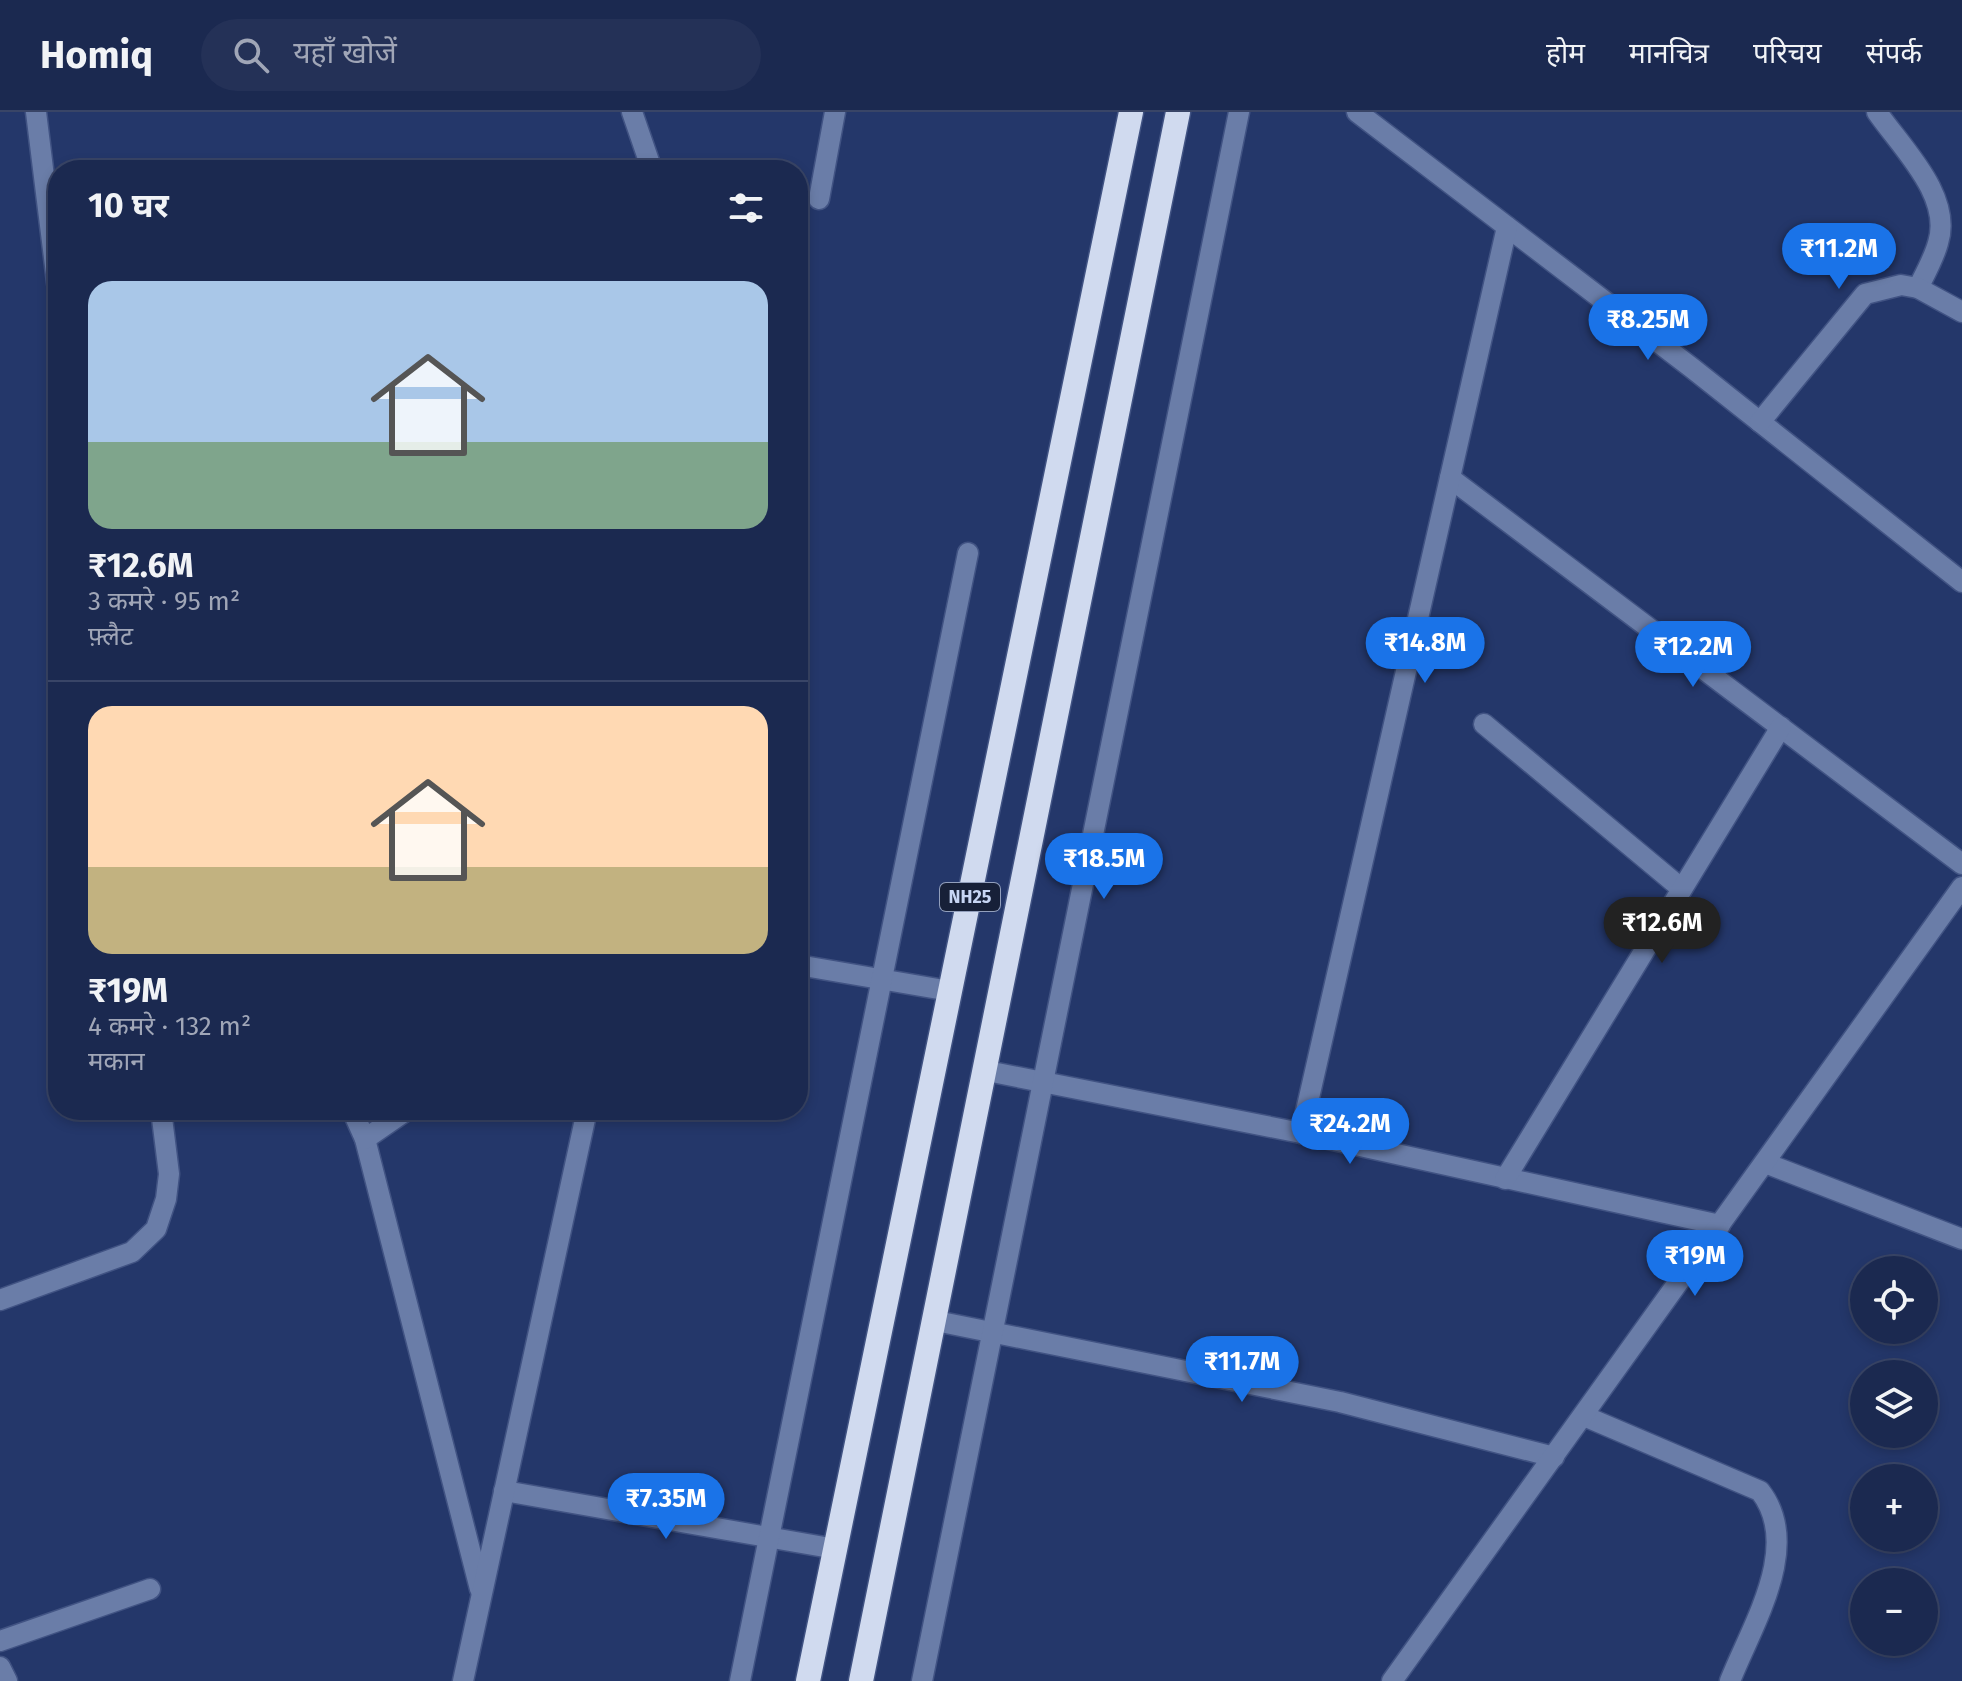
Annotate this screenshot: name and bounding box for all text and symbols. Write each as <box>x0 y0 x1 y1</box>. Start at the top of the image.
search box <box>201 19 761 91</box>
text: Homiq <box>40 32 153 78</box>
icon: search <box>229 33 273 77</box>
text: यहाँ खोजें <box>293 35 397 71</box>
text: होम <box>1546 37 1585 70</box>
text: मानचित्र <box>1629 37 1709 70</box>
text: परिचय <box>1753 37 1822 70</box>
text: संपर्क <box>1866 37 1922 70</box>
text: 10 घर <box>88 185 169 226</box>
icon: filters <box>724 186 768 230</box>
pin: ₹11.2M <box>1774 223 1904 291</box>
text: ₹11.2M <box>1800 233 1878 264</box>
pin: ₹8.25M <box>1583 294 1713 362</box>
text: ₹8.25M <box>1607 304 1690 335</box>
icon: home <box>356 333 500 477</box>
text: ₹12.6M <box>88 545 194 586</box>
text: 3 कमरे · 95 m² <box>88 586 240 617</box>
pin: ₹14.8M <box>1360 617 1490 685</box>
text: फ़्लैट <box>88 621 133 652</box>
pin: ₹12.2M <box>1628 621 1758 689</box>
text: ₹14.8M <box>1384 627 1466 658</box>
text: ₹12.2M <box>1653 631 1733 662</box>
icon: home <box>356 758 500 902</box>
pin: ₹18.5M <box>1039 833 1169 901</box>
text: ₹18.5M <box>1063 843 1145 874</box>
road number: NH25 <box>940 883 1000 911</box>
pin: ₹12.6M <box>1597 897 1727 965</box>
text: ₹12.6M <box>1622 907 1702 938</box>
text: ₹19M <box>88 970 168 1011</box>
text: 4 कमरे · 132 m² <box>88 1011 251 1042</box>
text: मकान <box>88 1046 145 1077</box>
pin: ₹24.2M <box>1285 1098 1415 1166</box>
text: ₹24.2M <box>1309 1108 1391 1139</box>
pin: ₹19M <box>1648 1230 1742 1298</box>
text: ₹19M <box>1664 1240 1726 1271</box>
map controls <box>1850 1256 1938 1656</box>
button: locate <box>1850 1256 1938 1344</box>
pin: ₹11.7M <box>1177 1336 1307 1404</box>
text: ₹11.7M <box>1204 1346 1280 1377</box>
button: layers <box>1850 1360 1938 1448</box>
button: + <box>1850 1464 1938 1552</box>
pin: ₹7.35M <box>601 1473 731 1541</box>
text: ₹7.35M <box>626 1483 706 1514</box>
button: − <box>1850 1568 1938 1656</box>

